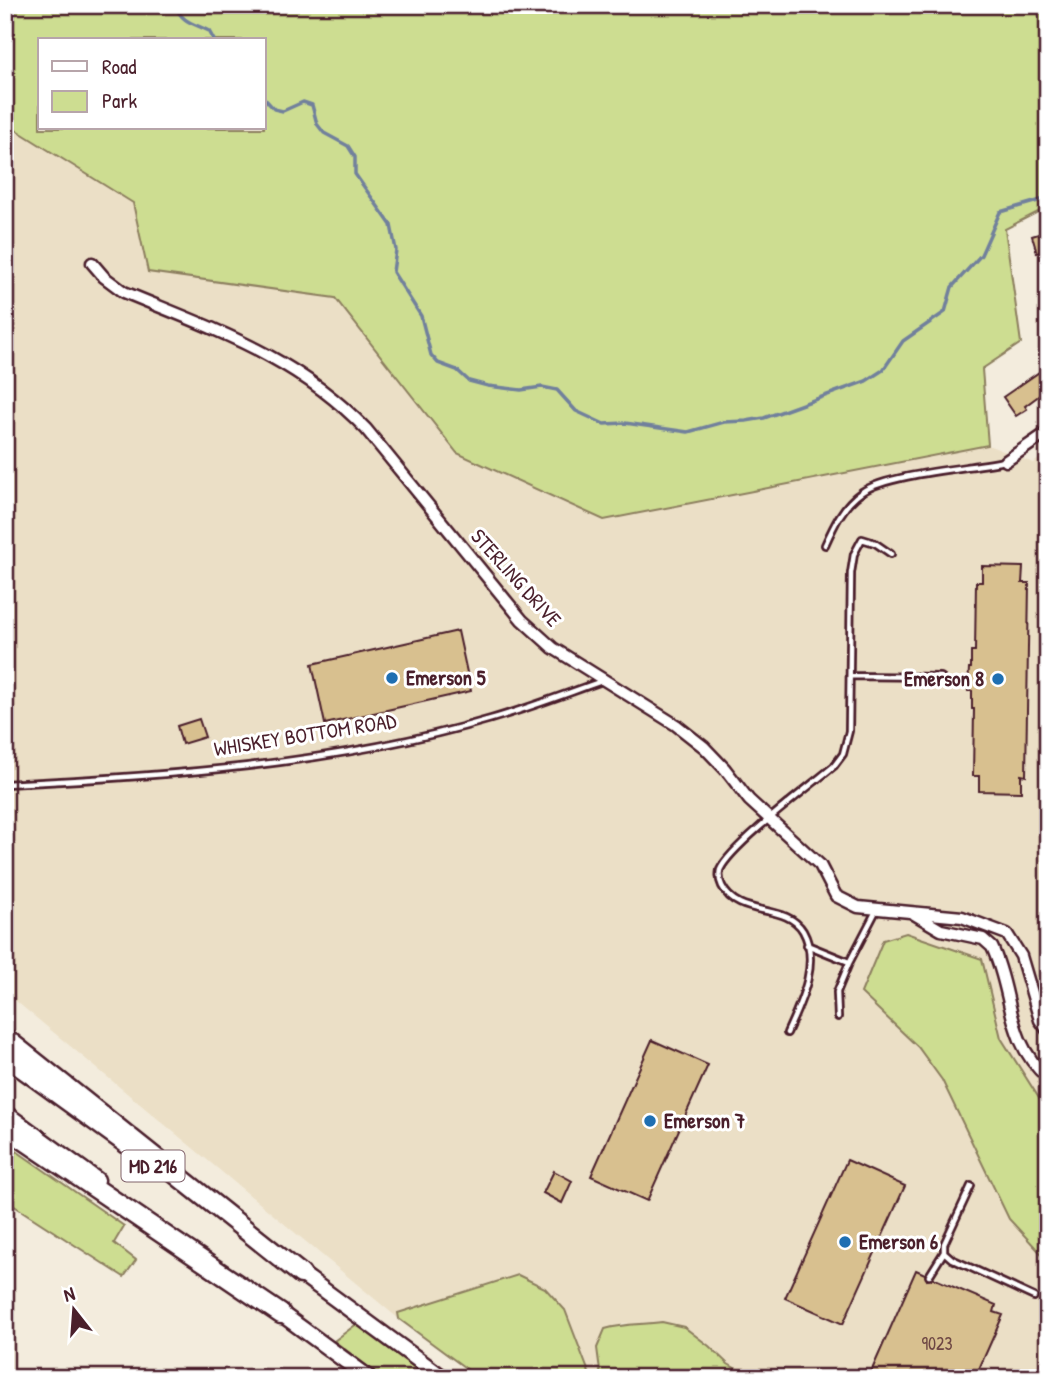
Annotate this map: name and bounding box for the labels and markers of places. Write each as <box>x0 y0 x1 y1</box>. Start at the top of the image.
place label: Emerson 5 <box>406 663 486 692</box>
place label: Emerson 8 <box>904 664 984 693</box>
marker: Emerson 5 <box>384 670 400 686</box>
marker: Emerson 8 <box>990 671 1006 687</box>
place label: Emerson 7 <box>664 1106 745 1135</box>
marker: Emerson 7 <box>642 1113 658 1129</box>
place label: Emerson 6 <box>859 1227 939 1256</box>
marker: Emerson 6 <box>837 1234 853 1250</box>

